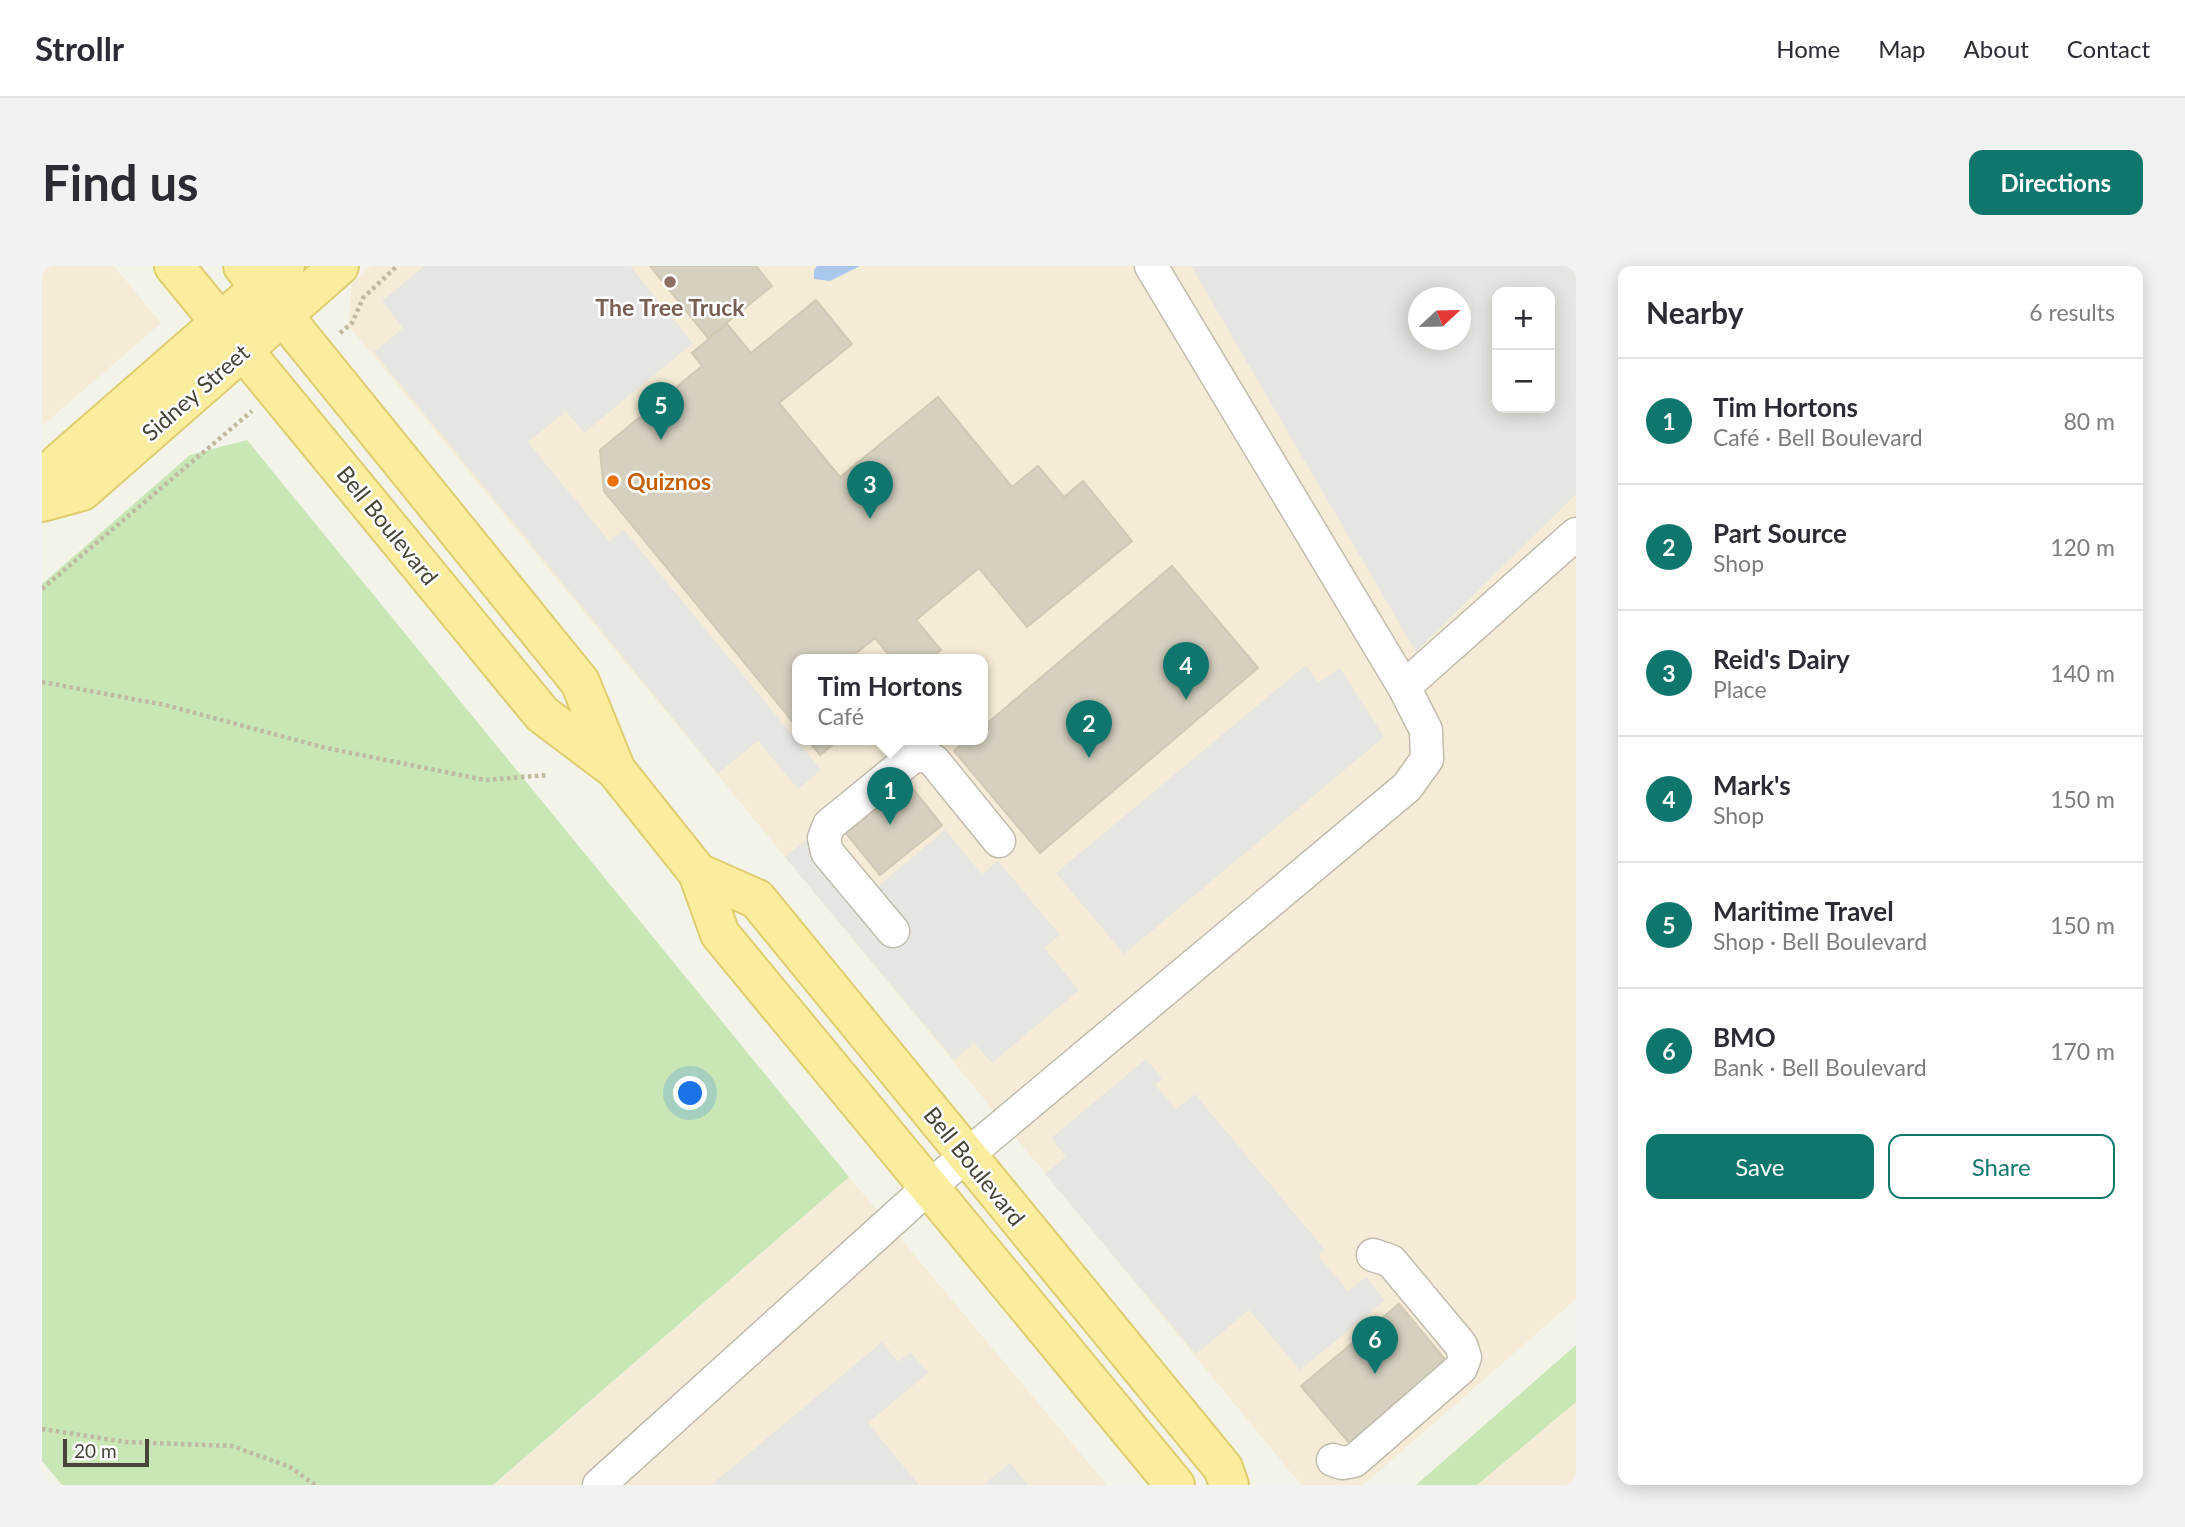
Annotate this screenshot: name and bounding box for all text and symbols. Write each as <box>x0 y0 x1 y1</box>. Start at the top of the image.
text: Strollr <box>35 28 124 68</box>
text: Home <box>1776 34 1840 63</box>
text: Map <box>1878 34 1926 63</box>
text: About <box>1964 34 2029 63</box>
text: Contact <box>2067 34 2150 63</box>
button: Directions <box>1969 150 2143 215</box>
text: Find us <box>42 153 199 211</box>
marker: The Tree Truck <box>662 274 678 290</box>
north arrow <box>1408 287 1471 350</box>
map controls <box>1492 287 1555 413</box>
button: + <box>1492 287 1555 350</box>
place label: The Tree Truck <box>595 293 745 321</box>
text: Nearby <box>1646 294 1744 330</box>
text: 6 results <box>2029 298 2115 326</box>
street label: Sidney Street <box>136 337 255 446</box>
button: − <box>1492 350 1555 413</box>
pin: 5 <box>638 382 684 440</box>
text: Tim Hortons <box>1713 391 1858 423</box>
text: 1 <box>1662 407 1676 435</box>
text: 80 m <box>2064 407 2115 435</box>
text: Café · Bell Boulevard <box>1713 423 1923 451</box>
street label: Bell Boulevard <box>331 460 445 590</box>
pin: 3 <box>847 461 893 519</box>
place label: Quiznos <box>627 467 711 495</box>
marker: Quiznos <box>605 473 621 489</box>
text: Part Source <box>1713 517 1847 549</box>
text: 2 <box>1662 533 1676 561</box>
text: 120 m <box>2050 533 2115 561</box>
text: Shop <box>1713 549 1764 577</box>
pin: 4 <box>1163 642 1209 700</box>
text: Reid's Dairy <box>1713 643 1850 675</box>
popup <box>792 654 988 745</box>
text: 3 <box>1662 659 1676 687</box>
text: 140 m <box>2050 659 2115 687</box>
text: Tim Hortons <box>817 670 963 702</box>
text: Place <box>1713 675 1767 703</box>
pin: 2 <box>1066 700 1112 758</box>
text: Café <box>817 702 864 730</box>
pin: 1 <box>867 767 913 825</box>
text: Mark's <box>1713 769 1791 801</box>
text: 4 <box>1662 785 1676 813</box>
text: 150 m <box>2050 785 2115 813</box>
text: Shop <box>1713 801 1764 829</box>
text: Maritime Travel <box>1713 895 1894 927</box>
text: 5 <box>1662 911 1676 939</box>
text: 150 m <box>2050 911 2115 939</box>
text: Shop · Bell Boulevard <box>1713 927 1927 955</box>
text: BMO <box>1713 1021 1776 1053</box>
text: 6 <box>1662 1037 1676 1065</box>
text: 170 m <box>2050 1037 2115 1065</box>
text: Bank · Bell Boulevard <box>1713 1053 1927 1081</box>
your location <box>673 1076 707 1110</box>
street label: Bell Boulevard <box>918 1101 1032 1231</box>
button: Save <box>1646 1134 1874 1199</box>
button: Share <box>1888 1134 2115 1199</box>
pin: 6 <box>1352 1316 1398 1374</box>
scale bar <box>63 1436 149 1468</box>
text: 20 m <box>74 1439 117 1462</box>

